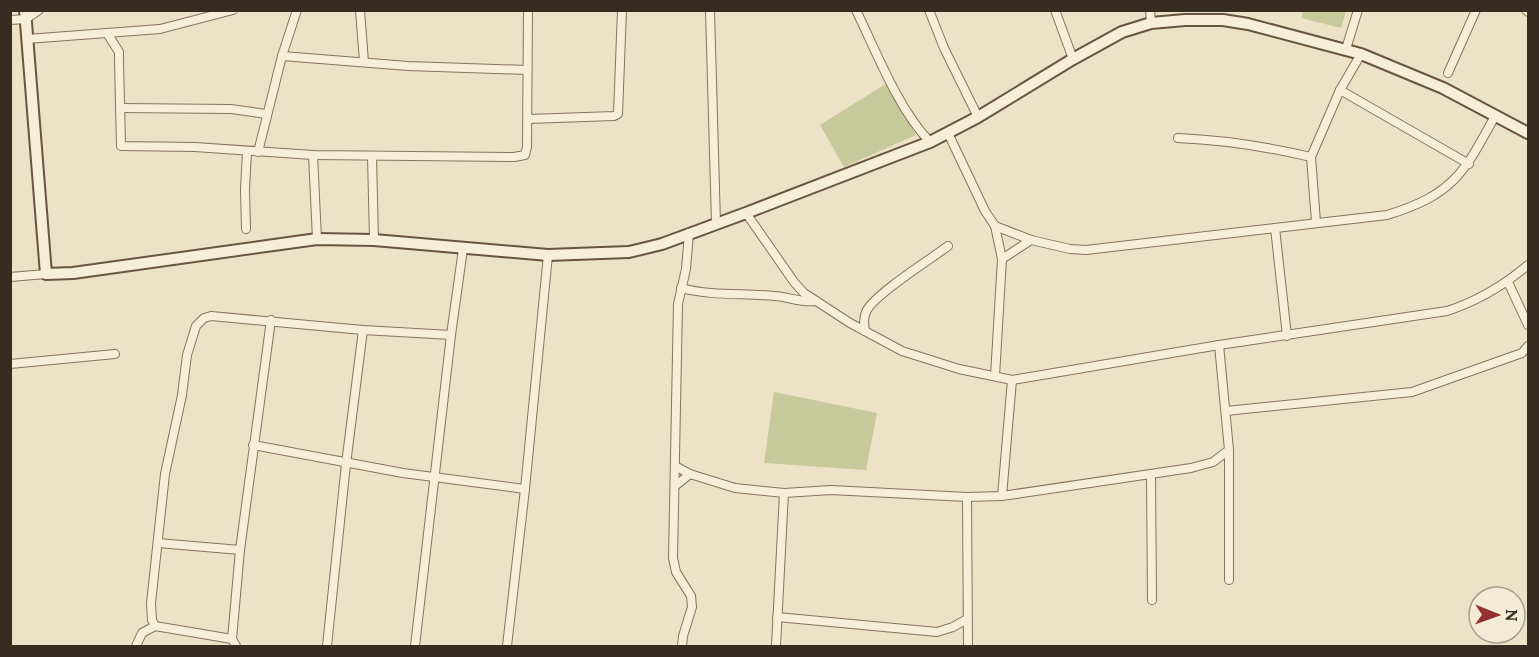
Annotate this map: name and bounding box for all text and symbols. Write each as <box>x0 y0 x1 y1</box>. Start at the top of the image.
north arrow <box>1467 585 1527 645</box>
text: N <box>1502 609 1522 622</box>

